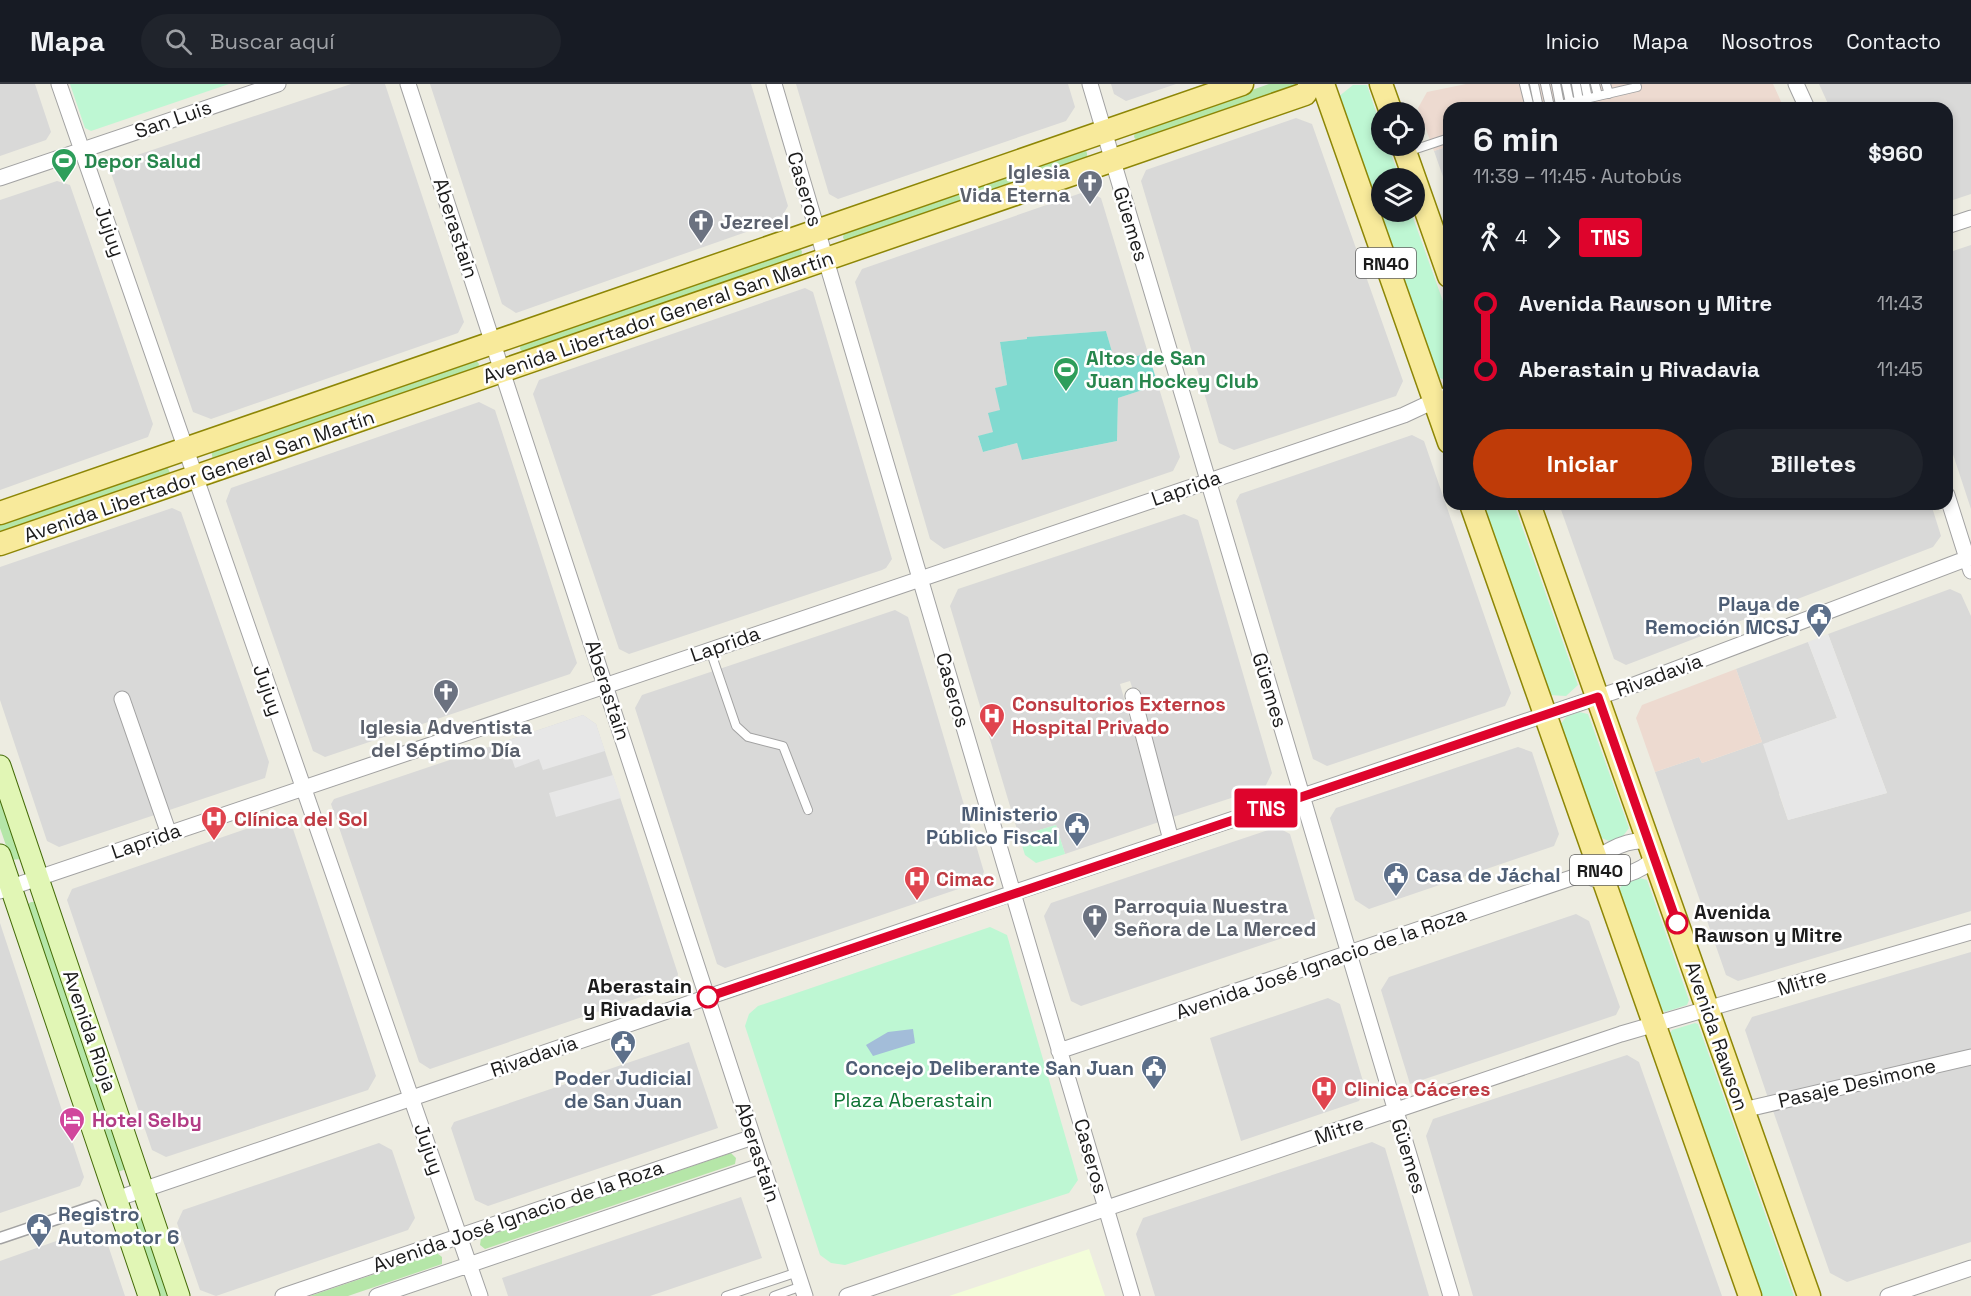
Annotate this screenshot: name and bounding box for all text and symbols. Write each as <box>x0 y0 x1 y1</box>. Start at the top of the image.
search box <box>141 14 561 68</box>
text: Mapa <box>30 23 105 59</box>
icon: search <box>162 25 195 58</box>
text: Buscar aquí <box>210 27 335 55</box>
text: Inicio <box>1546 28 1600 55</box>
text: Mapa <box>1633 28 1688 55</box>
text: Nosotros <box>1721 28 1813 55</box>
text: Contacto <box>1846 28 1941 55</box>
street label: San Luis <box>131 94 215 144</box>
map controls <box>1371 102 1425 222</box>
button: locate <box>1371 102 1425 156</box>
text: 6 min <box>1473 119 1559 161</box>
text: $960 <box>1868 139 1923 167</box>
sports icon: Depor Salud <box>49 146 79 184</box>
place label: Depor Salud <box>84 148 201 174</box>
street label: Caseros <box>781 149 829 229</box>
place label: Iglesia Vida Eterna <box>960 159 1070 208</box>
text: 11:39 – 11:45 · Autobús <box>1473 163 1682 189</box>
church icon: Iglesia Vida Eterna <box>1075 168 1105 206</box>
button: layers <box>1371 168 1425 222</box>
street label: Aberastain <box>428 174 484 282</box>
street label: Güemes <box>1107 183 1155 265</box>
street label: Jujuy <box>89 202 131 260</box>
church icon: Jezreel <box>686 207 716 245</box>
place label: Jezreel <box>720 209 789 235</box>
icon: walk <box>1473 221 1506 254</box>
icon: forward <box>1537 221 1570 254</box>
text: 4 <box>1515 224 1528 250</box>
text: TNS <box>1591 224 1630 251</box>
street label: Avenida Libertador General San Martín <box>479 245 837 389</box>
road number: RN40 <box>1356 248 1416 278</box>
text: Avenida Rawson y Mitre <box>1519 289 1772 317</box>
text: 11:43 <box>1877 290 1923 316</box>
place label: Altos de San Juan Hockey Club <box>1086 345 1259 394</box>
sports icon: Altos de San Juan Hockey Club <box>1051 355 1081 393</box>
text: Aberastain y Rivadavia <box>1519 355 1760 383</box>
text: 11:45 <box>1877 356 1923 382</box>
street label: Avenida Libertador General San Martín <box>20 404 378 548</box>
button: Iniciar <box>1473 429 1692 498</box>
button: Billetes <box>1704 429 1923 498</box>
street label: Laprida <box>1148 464 1224 512</box>
place label: Playa de Remoción MCSJ <box>1645 591 1800 640</box>
public building icon: Playa de Remoción MCSJ <box>1804 601 1834 639</box>
street label: Laprida <box>687 620 763 668</box>
street label: Aberastain <box>580 636 636 744</box>
street label: Rivadavia <box>1612 647 1706 703</box>
street label: Güemes <box>1246 649 1294 731</box>
street label: Caseros <box>930 650 976 730</box>
street label: Jujuy <box>247 661 289 719</box>
church icon: Iglesia Adventista del Séptimo Día <box>431 677 461 715</box>
place label: Consultorios Externos Hospital Privado <box>1012 691 1226 740</box>
hospital icon: Consultorios Externos Hospital Privado <box>977 701 1007 739</box>
place label: Iglesia Adventista del Séptimo Día <box>360 714 533 763</box>
line badge: TNS <box>1232 788 1300 828</box>
text: TNS <box>1246 795 1286 822</box>
place label: Ministerio Público Fiscal <box>926 801 1058 850</box>
hospital icon: Clínica del Sol <box>199 804 229 842</box>
place label: Clínica del Sol <box>234 806 368 832</box>
public building icon: Ministerio Público Fiscal <box>1062 810 1092 848</box>
street label: Laprida <box>108 817 184 865</box>
road number: RN40 <box>1570 855 1630 885</box>
public building icon: Casa de Jáchal <box>1381 860 1411 898</box>
place label: Casa de Jáchal <box>1416 862 1561 888</box>
hospital icon: Cimac <box>902 864 932 902</box>
place label: Cimac <box>936 866 995 892</box>
place label: Parroquia Nuestra Señora de La Merced <box>1114 893 1316 942</box>
place label: Avenida Rawson y Mitre <box>1694 899 1843 948</box>
street label: Avenida José Ignacio de la Roza <box>1172 901 1470 1025</box>
church icon: Parroquia Nuestra Señora de La Merced <box>1080 902 1110 940</box>
marker: Avenida Rawson y Mitre <box>1666 912 1688 934</box>
street label: Avenida Rawson <box>1679 958 1755 1114</box>
street label: Mitre <box>1774 962 1830 1002</box>
street label: Avenida Rioja <box>57 967 123 1095</box>
place label: Aberastain y Rivadavia <box>583 973 692 1022</box>
marker: Aberastain y Rivadavia <box>697 986 719 1008</box>
public building icon: Poder Judicial de San Juan <box>608 1028 638 1066</box>
street label: Rivadavia <box>487 1029 581 1083</box>
street label: Pasaje Desimone <box>1775 1052 1939 1114</box>
public building icon: Concejo Deliberante San Juan <box>1139 1053 1169 1091</box>
place label: Concejo Deliberante San Juan <box>845 1055 1134 1081</box>
place label: Poder Judicial de San Juan <box>554 1065 692 1114</box>
hospital icon: Clinica Cáceres <box>1309 1074 1339 1112</box>
place label: Clinica Cáceres <box>1344 1076 1491 1102</box>
park label: Plaza Aberastain <box>833 1087 993 1113</box>
street label: Aberastain <box>730 1098 786 1206</box>
hotel icon: Hotel Selby <box>57 1105 87 1143</box>
place label: Hotel Selby <box>92 1107 202 1133</box>
street label: Mitre <box>1311 1110 1367 1150</box>
street label: Güemes <box>1385 1115 1433 1197</box>
street label: Caseros <box>1068 1116 1114 1196</box>
street label: Jujuy <box>408 1120 450 1178</box>
street label: Avenida José Ignacio de la Roza <box>369 1154 667 1278</box>
place label: Registro Automotor 6 <box>58 1201 179 1250</box>
public building icon: Registro Automotor 6 <box>24 1211 54 1249</box>

